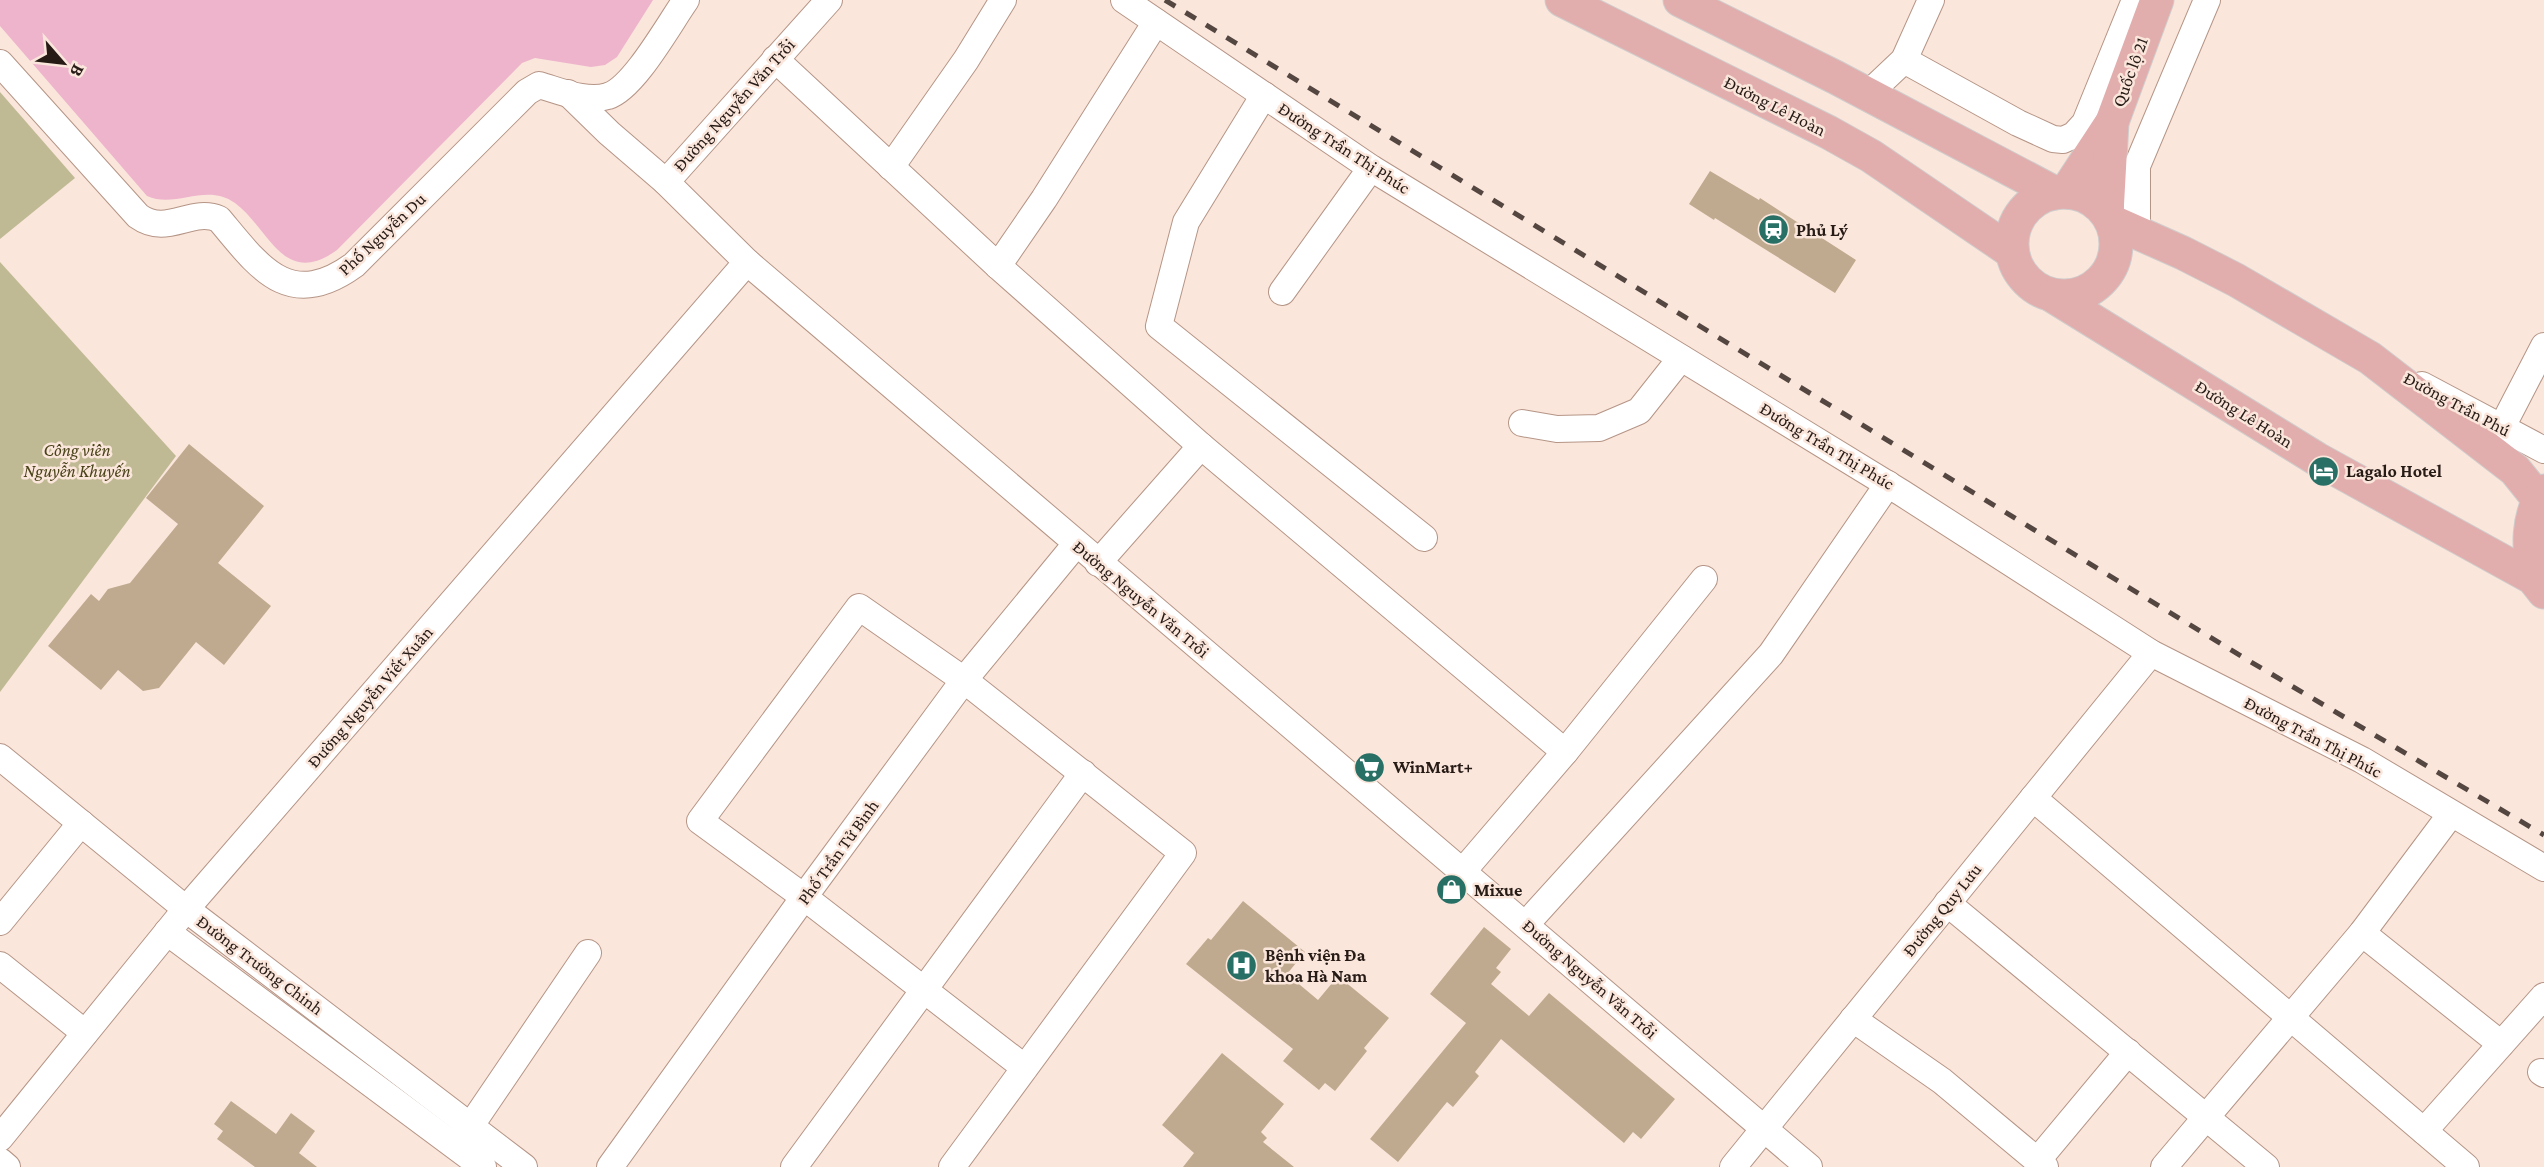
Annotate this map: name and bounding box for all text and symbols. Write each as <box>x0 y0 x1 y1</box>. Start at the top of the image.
north arrow <box>28 28 98 98</box>
street label: Đường Nguyễn Văn Trỗi <box>669 34 799 175</box>
street label: Quốc lộ 21 <box>2108 34 2152 110</box>
text: B <box>66 61 89 81</box>
street label: Đường Lê Hoàn <box>1721 72 1829 140</box>
street label: Đường Trần Thị Phúc <box>1275 98 1414 198</box>
street label: Phố Nguyễn Du <box>334 188 430 279</box>
station icon: Phủ Lý <box>1756 213 1790 247</box>
place label: Phủ Lý <box>1796 220 1848 240</box>
street label: Đường Trần Phú <box>2400 368 2514 441</box>
street label: Đường Lê Hoàn <box>2192 376 2297 452</box>
street label: Đường Trần Thị Phúc <box>1756 398 1898 494</box>
park label: Công viên Nguyễn Khuyến <box>23 440 131 481</box>
hotel icon: Lagalo Hotel <box>2306 454 2340 488</box>
place label: Lagalo Hotel <box>2346 461 2442 481</box>
street label: Đường Nguyễn Văn Trỗi <box>1069 536 1213 662</box>
street label: Đường Nguyễn Viết Xuân <box>303 622 437 772</box>
street label: Đường Trần Thị Phúc <box>2241 692 2386 782</box>
supermarket icon: WinMart+ <box>1353 750 1387 784</box>
place label: WinMart+ <box>1392 757 1473 777</box>
street label: Phố Trần Tử Bình <box>793 795 883 908</box>
street label: Đường Quy Lưu <box>1899 859 1986 960</box>
shop icon: Mixue <box>1434 873 1468 907</box>
place label: Mixue <box>1474 880 1522 900</box>
street label: Đường Trường Chinh <box>193 911 327 1019</box>
street label: Đường Nguyễn Văn Trỗi <box>1519 915 1661 1043</box>
place label: Bệnh viện Đa khoa Hà Nam <box>1265 945 1368 986</box>
hospital icon: Bệnh viện Đa khoa Hà Nam <box>1225 948 1259 982</box>

